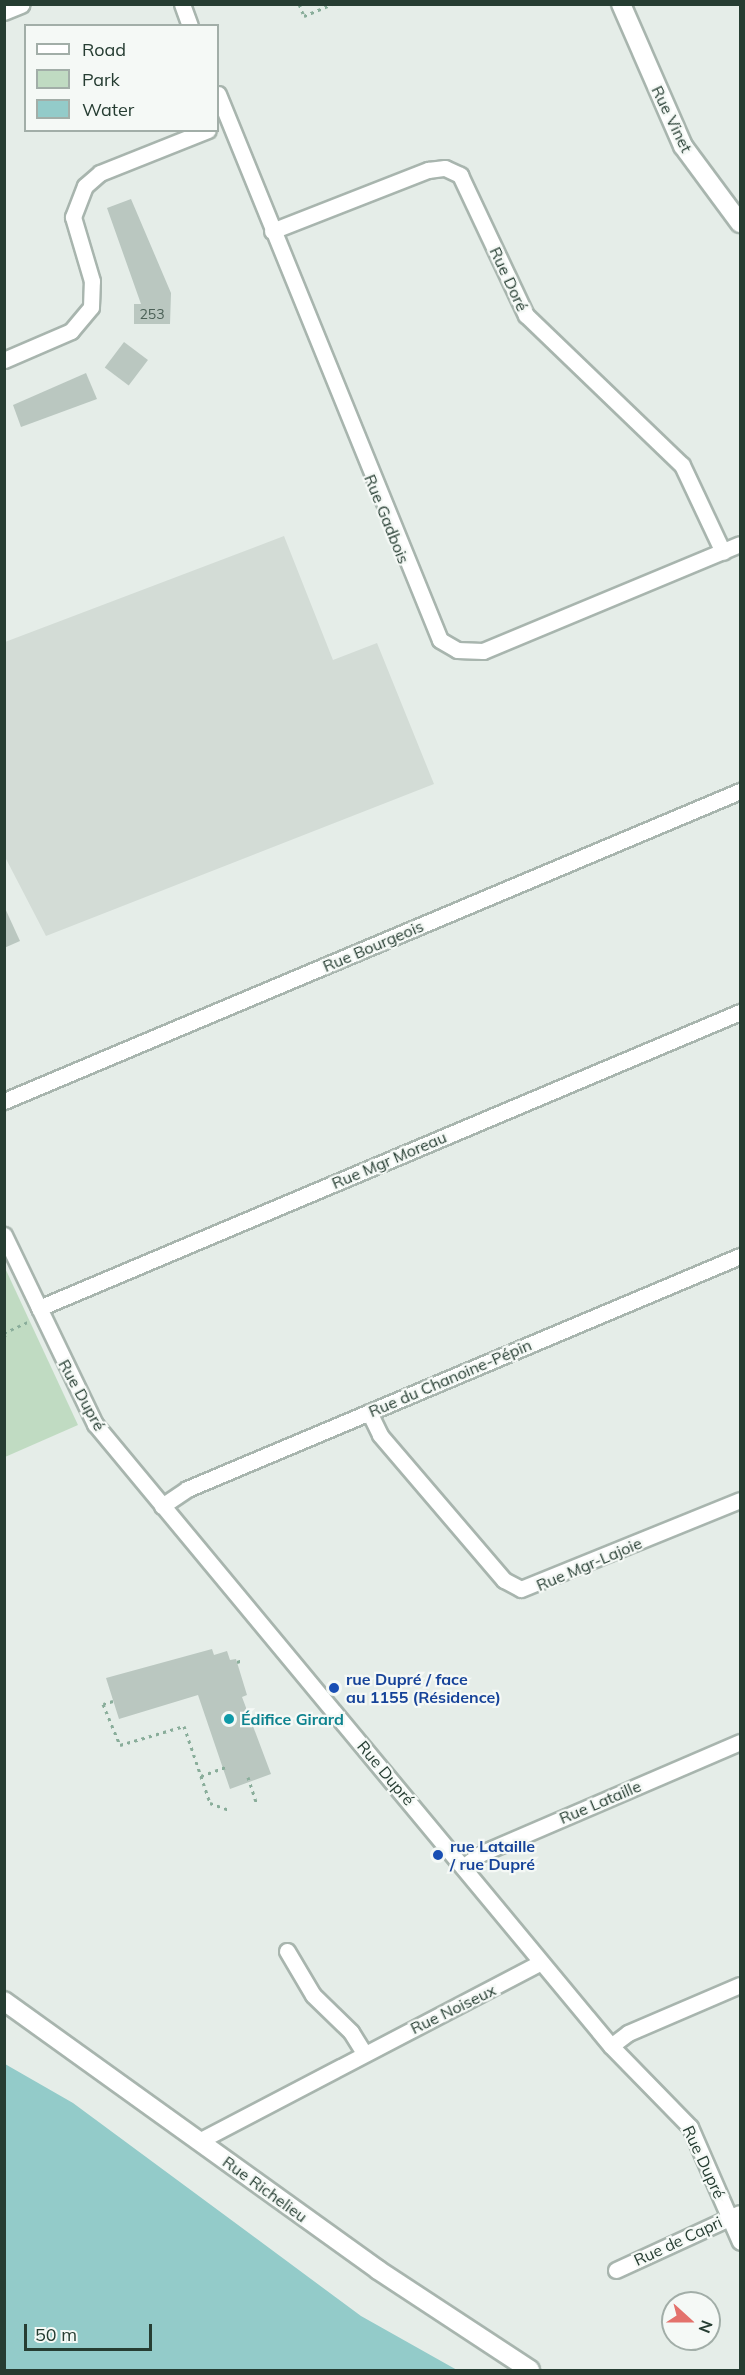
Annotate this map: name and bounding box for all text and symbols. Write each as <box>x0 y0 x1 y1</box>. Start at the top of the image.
legend <box>24 24 219 132</box>
text: Road <box>82 38 126 61</box>
text: Park <box>82 68 120 91</box>
street label: Rue Vinet <box>648 83 696 155</box>
text: Water <box>82 98 134 121</box>
street label: Rue Doré <box>486 244 532 314</box>
house number: 253 <box>139 306 165 322</box>
street label: Rue Gadbois <box>360 472 414 566</box>
street label: Rue Bourgeois <box>320 916 426 976</box>
street label: Rue Mgr Moreau <box>329 1127 449 1193</box>
street label: Rue du Chanoine-Pépin <box>366 1335 534 1421</box>
street label: Rue Dupré <box>55 1356 109 1434</box>
street label: Rue Mgr-Lajoie <box>533 1533 645 1595</box>
place label: rue Dupré / face au 1155 (Résidence) <box>346 1669 501 1707</box>
marker: rue Dupré / face au 1155 (Résidence) <box>327 1681 341 1695</box>
place label: Édifice Girard <box>241 1709 344 1729</box>
marker: Édifice Girard <box>222 1712 236 1726</box>
street label: Rue Dupré <box>353 1737 419 1809</box>
street label: Rue Lataille <box>556 1776 644 1828</box>
place label: rue Lataille / rue Dupré <box>450 1836 535 1874</box>
marker: rue Lataille / rue Dupré <box>431 1848 445 1862</box>
street label: Rue Noiseux <box>407 1980 499 2038</box>
street label: Rue Dupré <box>679 2122 729 2202</box>
street label: Rue Richelieu <box>219 2152 311 2226</box>
street label: Rue de Capri <box>631 2212 725 2270</box>
north arrow <box>661 2291 721 2351</box>
scale bar <box>27 2312 154 2350</box>
text: N <box>694 2318 717 2336</box>
text: 50 m <box>35 2323 77 2346</box>

